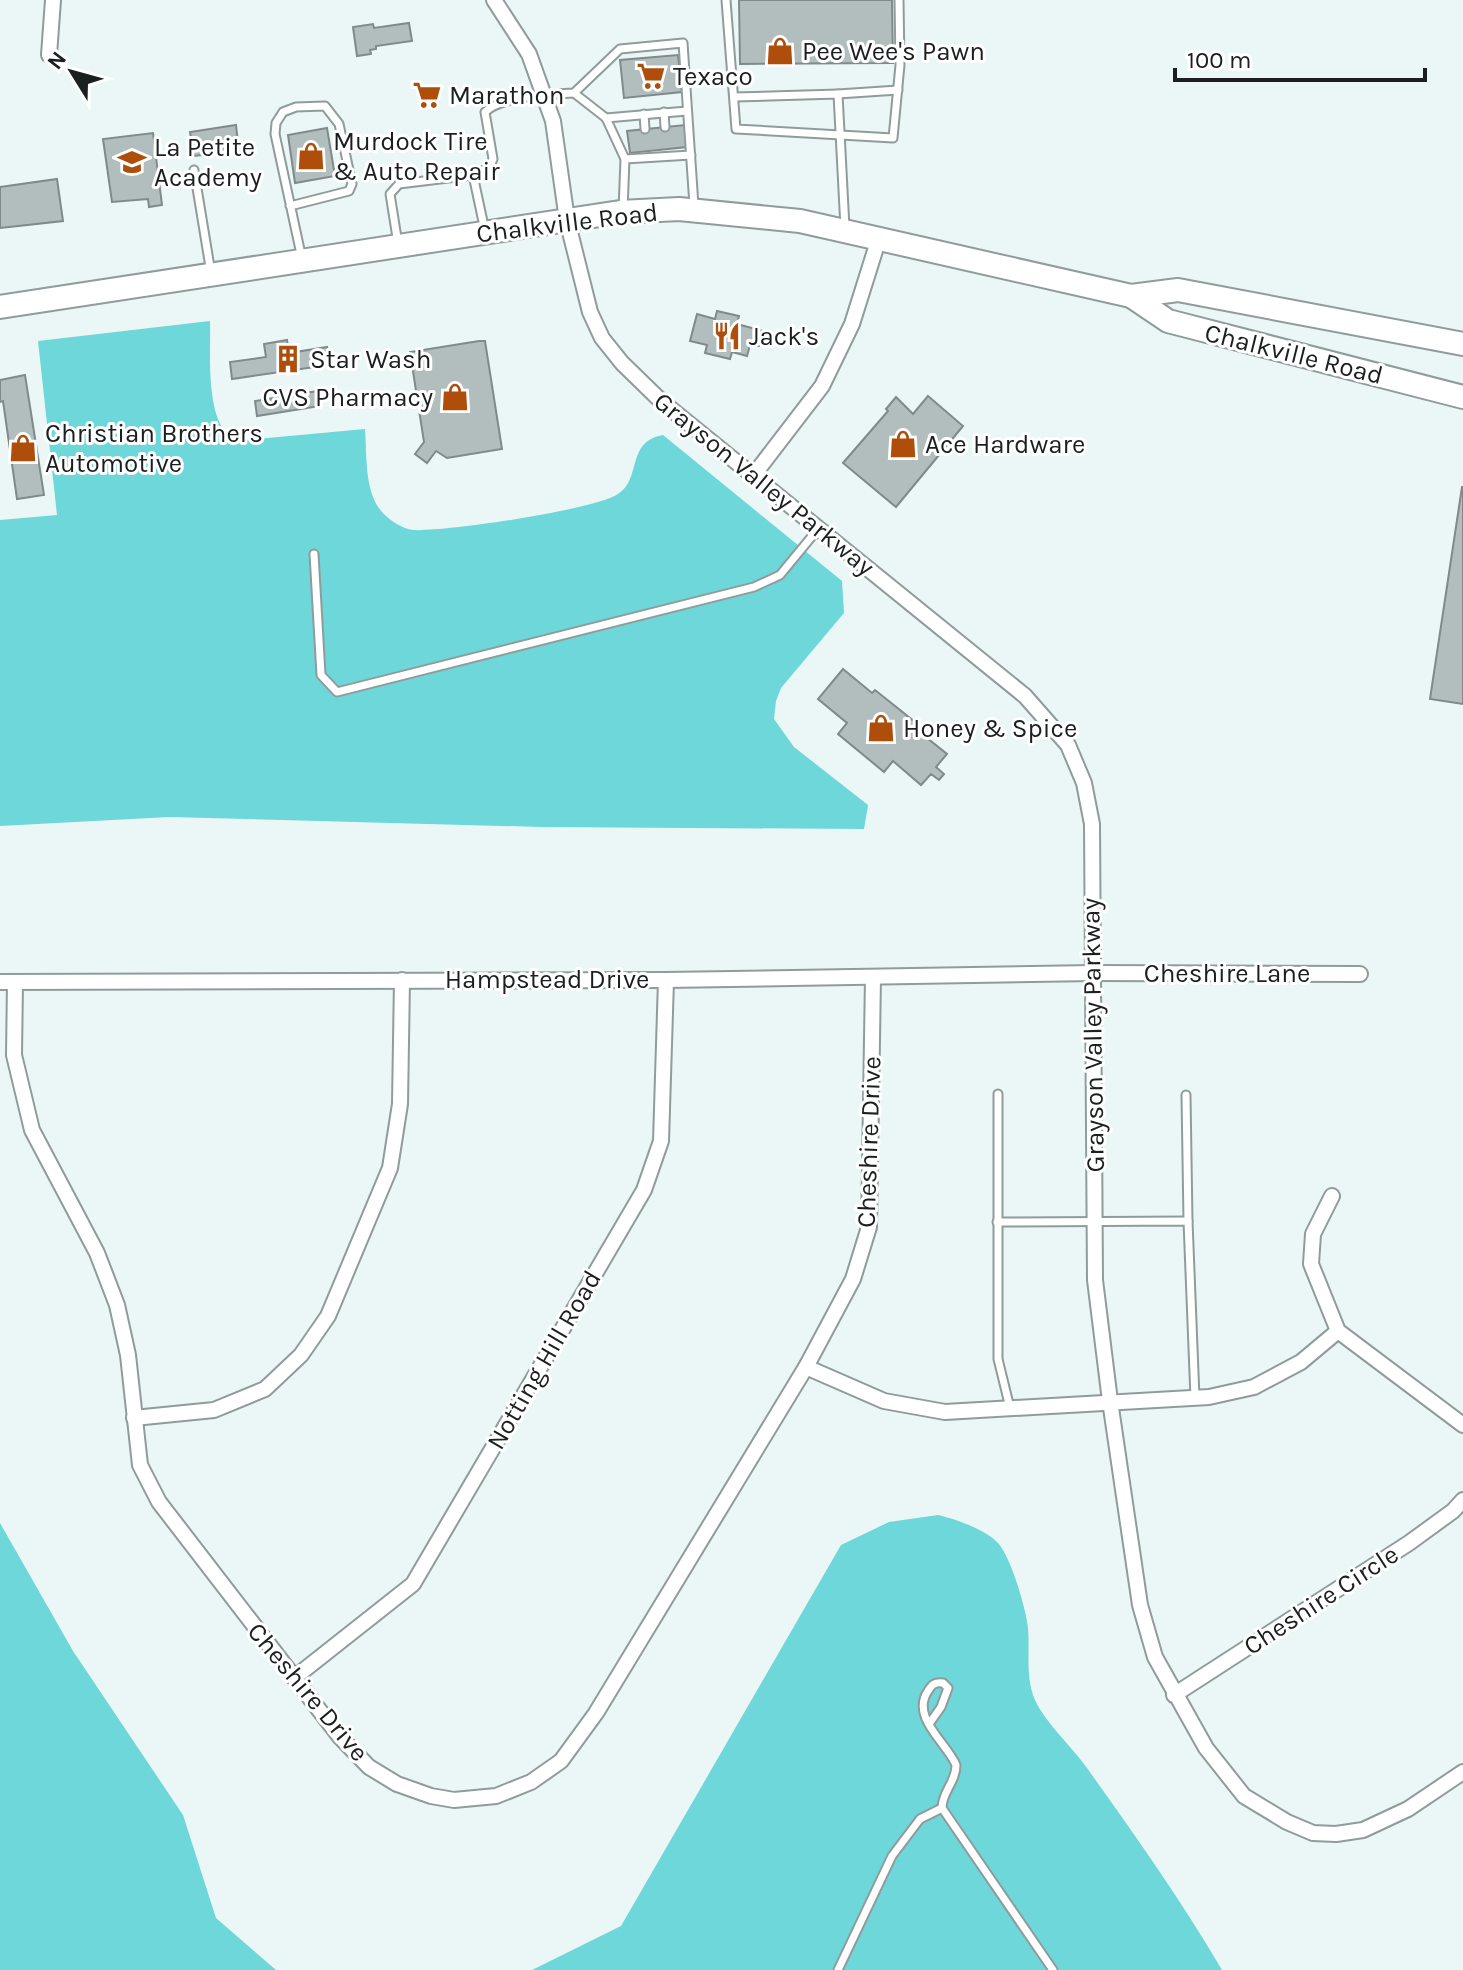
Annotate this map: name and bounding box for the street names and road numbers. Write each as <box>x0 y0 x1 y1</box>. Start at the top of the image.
street label: Chalkville Road <box>474 196 660 250</box>
street label: Chalkville Road <box>1202 317 1386 391</box>
street label: Grayson Valley Parkway <box>648 386 880 582</box>
street label: Grayson Valley Parkway <box>1075 897 1111 1173</box>
street label: Cheshire Lane <box>1144 958 1310 989</box>
street label: Hampstead Drive <box>445 964 649 995</box>
street label: Cheshire Drive <box>851 1056 887 1228</box>
street label: Notting Hill Road <box>480 1265 608 1455</box>
street label: Cheshire Circle <box>1238 1538 1404 1662</box>
street label: Cheshire Drive <box>241 1616 375 1768</box>

